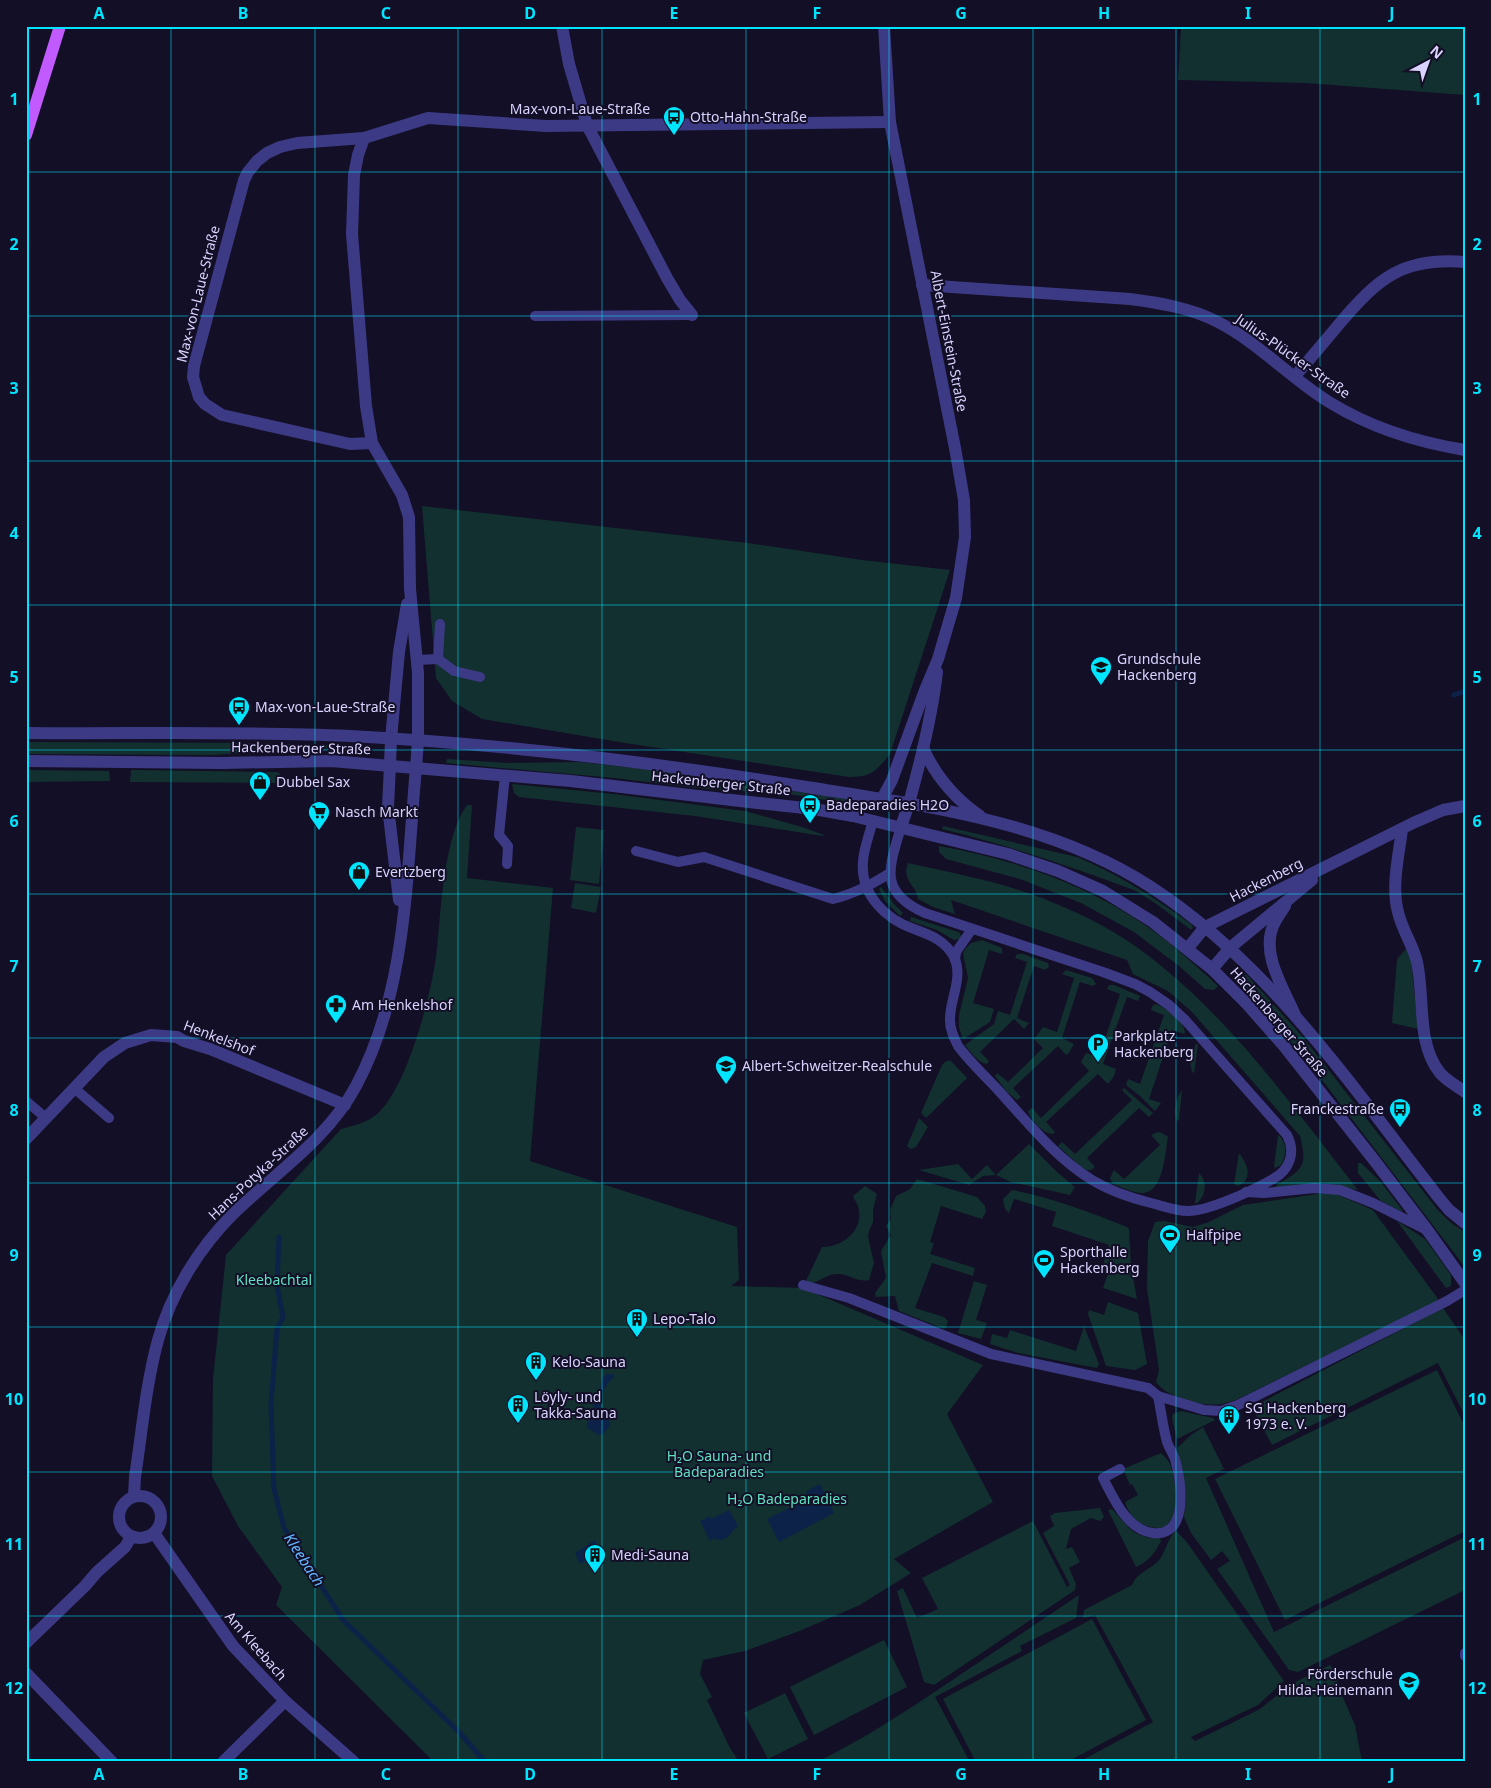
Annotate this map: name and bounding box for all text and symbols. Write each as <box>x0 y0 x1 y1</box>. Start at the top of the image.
text: A <box>93 2 105 24</box>
text: B <box>238 2 248 24</box>
text: C <box>381 2 391 24</box>
text: D <box>524 2 536 24</box>
text: E <box>670 2 679 24</box>
text: F <box>813 2 821 24</box>
text: G <box>955 2 967 24</box>
text: H <box>1098 2 1110 24</box>
text: I <box>1245 2 1251 24</box>
text: J <box>1387 2 1395 24</box>
north arrow <box>1404 38 1454 88</box>
text: N <box>1426 41 1447 63</box>
text: 1 <box>9 88 19 110</box>
text: 1 <box>1472 88 1482 110</box>
street label: Max-von-Laue-Straße <box>510 99 650 118</box>
bus stop icon: Otto-Hahn-Straße <box>662 105 686 136</box>
place label: Otto-Hahn-Straße <box>690 107 807 126</box>
street label: Max-von-Laue-Straße <box>171 223 224 364</box>
text: 2 <box>9 233 19 255</box>
text: 2 <box>1472 233 1482 255</box>
street label: Albert-Einstein-Straße <box>926 269 973 413</box>
street label: Julius-Plücker-Straße <box>1231 308 1354 402</box>
text: 3 <box>9 377 19 399</box>
text: 3 <box>1472 377 1482 399</box>
text: 4 <box>9 522 19 544</box>
text: 4 <box>1472 522 1482 544</box>
place label: Grundschule Hackenberg <box>1117 649 1201 684</box>
school or university icon: Grundschule Hackenberg <box>1089 655 1113 686</box>
text: 5 <box>9 666 19 688</box>
text: 5 <box>1472 666 1482 688</box>
bus stop icon: Max-von-Laue-Straße <box>227 695 251 726</box>
place label: Max-von-Laue-Straße <box>255 697 395 716</box>
street label: Hackenberger Straße <box>231 737 371 758</box>
street label: Hackenberger Straße <box>651 766 792 799</box>
shop icon: Dubbel Sax <box>248 770 272 801</box>
place label: Dubbel Sax <box>276 772 351 791</box>
bus stop icon: Badeparadies H2O <box>798 793 822 824</box>
place label: Badeparadies H2O <box>826 795 949 814</box>
supermarket icon: Nasch Markt <box>307 800 331 831</box>
place label: Nasch Markt <box>335 802 418 821</box>
text: 6 <box>9 810 19 832</box>
text: 6 <box>1472 810 1482 832</box>
street label: Hackenberg <box>1226 853 1306 906</box>
shop icon: Evertzberg <box>347 860 371 891</box>
place label: Evertzberg <box>375 862 446 881</box>
text: 7 <box>9 955 19 977</box>
text: 7 <box>1472 955 1482 977</box>
street label: Hackenberger Straße <box>1226 963 1332 1081</box>
pharmacy icon: Am Henkelshof <box>324 993 348 1024</box>
place label: Am Henkelshof <box>352 995 453 1014</box>
street label: Henkelshof <box>181 1015 258 1060</box>
place label: Parkplatz Hackenberg <box>1114 1026 1194 1061</box>
parking icon: Parkplatz Hackenberg <box>1086 1032 1110 1063</box>
school or university icon: Albert-Schweitzer-Realschule <box>714 1054 738 1085</box>
place label: Albert-Schweitzer-Realschule <box>742 1056 932 1075</box>
bus stop icon: Franckestraße <box>1388 1097 1412 1128</box>
text: 8 <box>9 1099 19 1121</box>
place label: Franckestraße <box>1291 1099 1384 1118</box>
text: 8 <box>1472 1099 1482 1121</box>
street label: Hans-Potyka-Straße <box>204 1121 312 1224</box>
sports icon: Halfpipe <box>1158 1223 1182 1254</box>
place label: Halfpipe <box>1186 1225 1241 1244</box>
place label: Sporthalle Hackenberg <box>1060 1242 1140 1277</box>
text: 9 <box>9 1244 19 1266</box>
text: 9 <box>1472 1244 1482 1266</box>
sports icon: Sporthalle Hackenberg <box>1032 1248 1056 1279</box>
park label: Kleebachtal <box>236 1270 312 1289</box>
building icon: Lepo-Talo <box>625 1307 649 1338</box>
place label: Lepo-Talo <box>653 1309 716 1328</box>
building icon: Kelo-Sauna <box>524 1350 548 1381</box>
place label: Kelo-Sauna <box>552 1352 626 1371</box>
place label: Löyly- und Takka-Sauna <box>534 1387 617 1422</box>
text: 10 <box>5 1388 23 1410</box>
text: 10 <box>1468 1388 1486 1410</box>
building icon: Löyly- und Takka-Sauna <box>506 1393 530 1424</box>
place label: SG Hackenberg 1973 e. V. <box>1245 1398 1346 1433</box>
building icon: SG Hackenberg 1973 e. V. <box>1217 1404 1241 1435</box>
park label: H₂O Sauna- und Badeparadies <box>667 1446 771 1481</box>
park label: H₂O Badeparadies <box>727 1489 847 1508</box>
water label: Kleebach <box>280 1529 330 1590</box>
text: 11 <box>5 1533 23 1555</box>
text: 11 <box>1468 1533 1486 1555</box>
building icon: Medi-Sauna <box>583 1543 607 1574</box>
place label: Medi-Sauna <box>611 1545 689 1564</box>
street label: Am Kleebach <box>221 1607 292 1684</box>
place label: Förderschule Hilda-Heinemann <box>1278 1664 1393 1699</box>
school or university icon: Förderschule Hilda-Heinemann <box>1397 1670 1421 1701</box>
text: 12 <box>5 1677 23 1699</box>
text: 12 <box>1468 1677 1486 1699</box>
text: A <box>93 1763 105 1785</box>
text: B <box>238 1763 248 1785</box>
text: C <box>381 1763 391 1785</box>
text: D <box>524 1763 536 1785</box>
text: E <box>670 1763 679 1785</box>
text: F <box>813 1763 821 1785</box>
text: G <box>955 1763 967 1785</box>
text: H <box>1098 1763 1110 1785</box>
text: I <box>1245 1763 1251 1785</box>
text: J <box>1387 1763 1395 1785</box>

